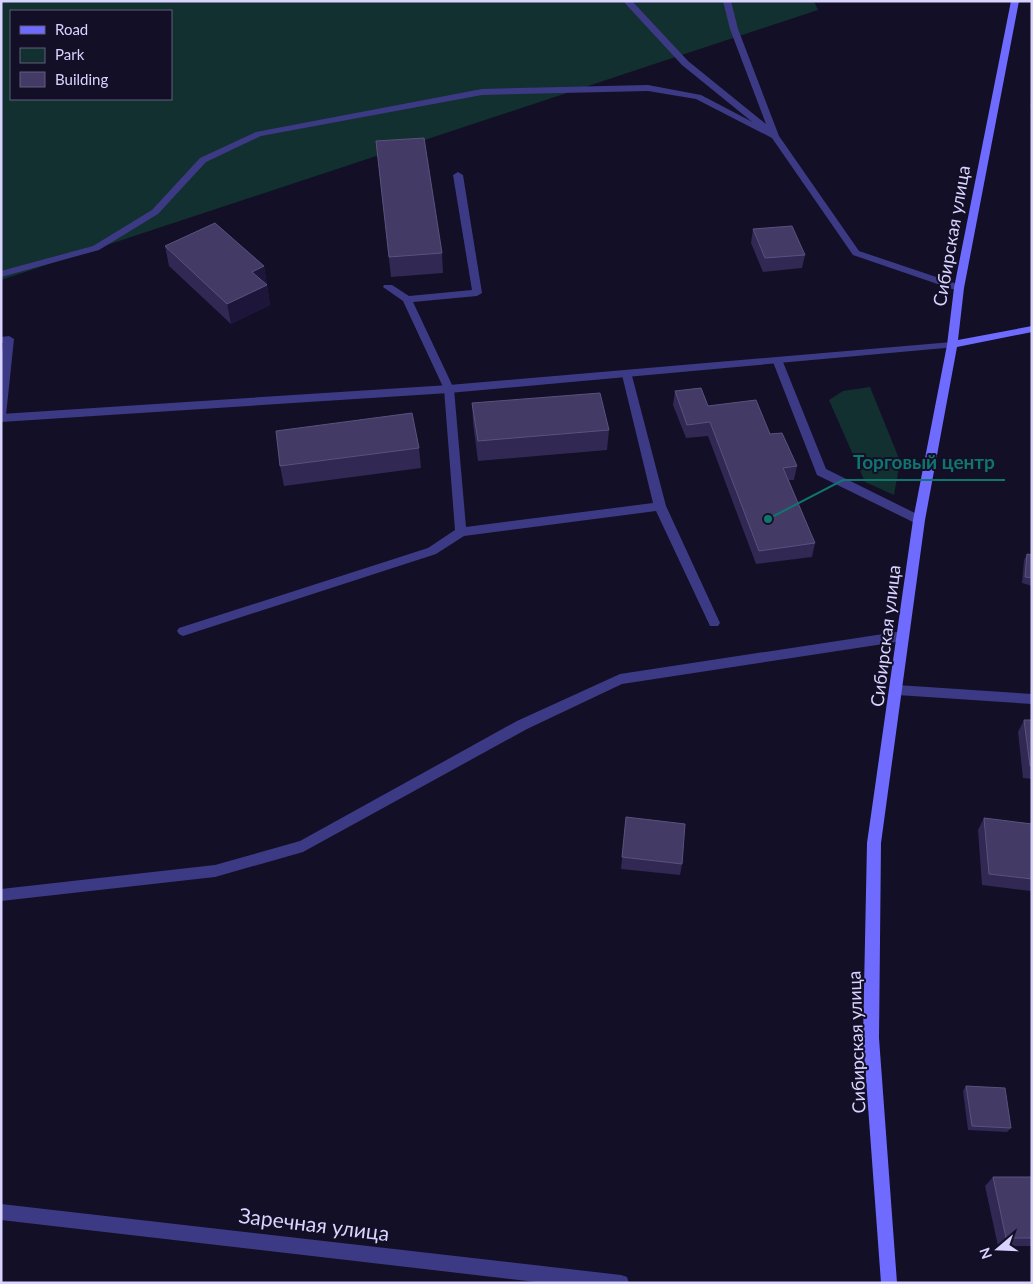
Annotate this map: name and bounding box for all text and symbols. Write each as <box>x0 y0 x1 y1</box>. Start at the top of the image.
legend <box>10 10 172 100</box>
text: Road <box>55 20 88 38</box>
text: Park <box>55 45 85 63</box>
text: Building <box>55 70 108 88</box>
street label: Сибирская улица <box>928 164 974 308</box>
callout: Торговый центр <box>843 446 1005 480</box>
text: Торговый центр <box>853 450 995 473</box>
street label: Сибирская улица <box>865 564 905 708</box>
street label: Сибирская улица <box>843 970 869 1114</box>
street label: Заречная улица <box>238 1202 391 1245</box>
north arrow <box>973 1224 1023 1274</box>
text: N <box>975 1246 995 1261</box>

